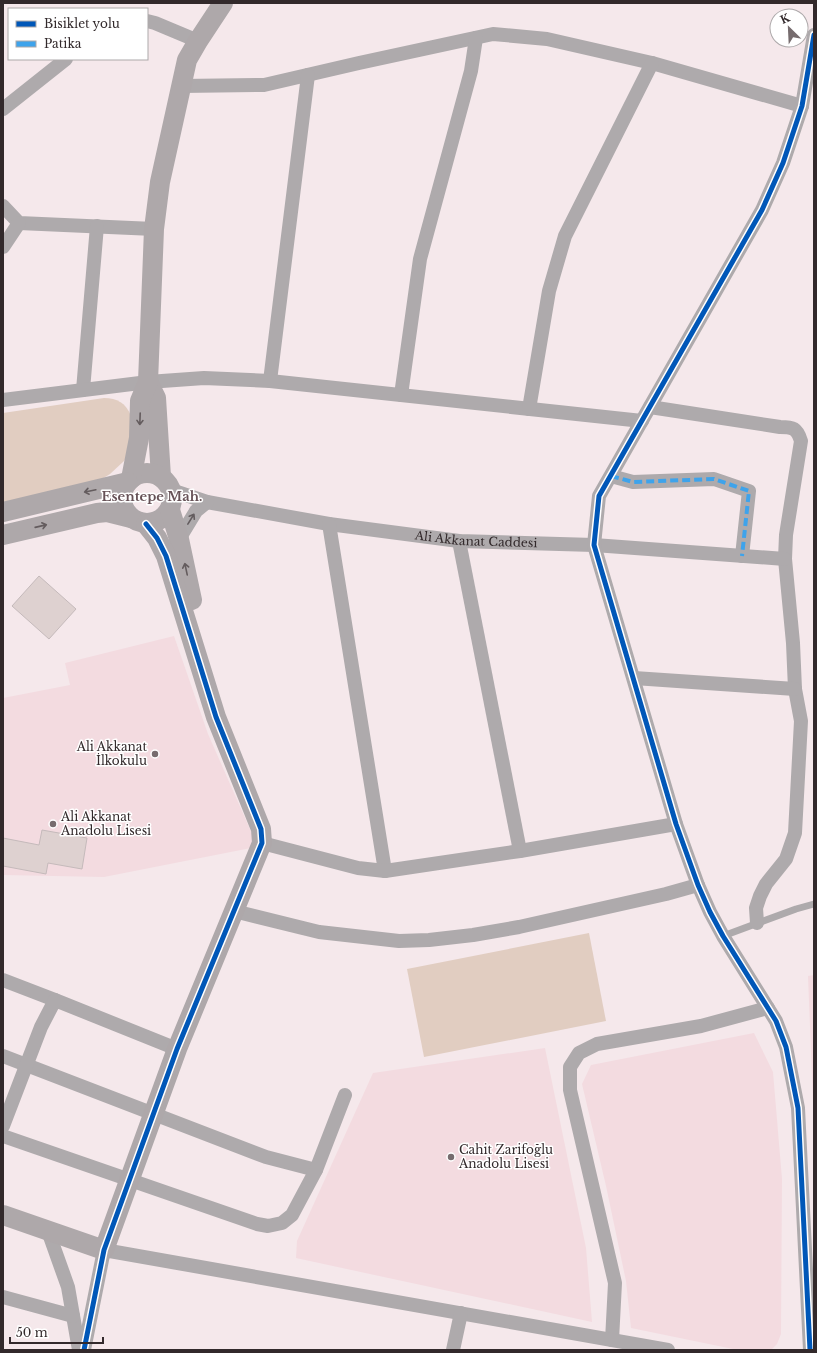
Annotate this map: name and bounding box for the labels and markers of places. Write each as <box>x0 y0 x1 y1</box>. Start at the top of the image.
place label: Ali Akkanat İlkokulu <box>76 739 147 768</box>
marker: Ali Akkanat İlkokulu <box>150 749 160 759</box>
place label: Ali Akkanat Anadolu Lisesi <box>60 809 151 838</box>
marker: Ali Akkanat Anadolu Lisesi <box>48 819 58 829</box>
place label: Cahit Zarifoğlu Anadolu Lisesi <box>458 1142 553 1171</box>
marker: Cahit Zarifoğlu Anadolu Lisesi <box>446 1152 456 1162</box>

